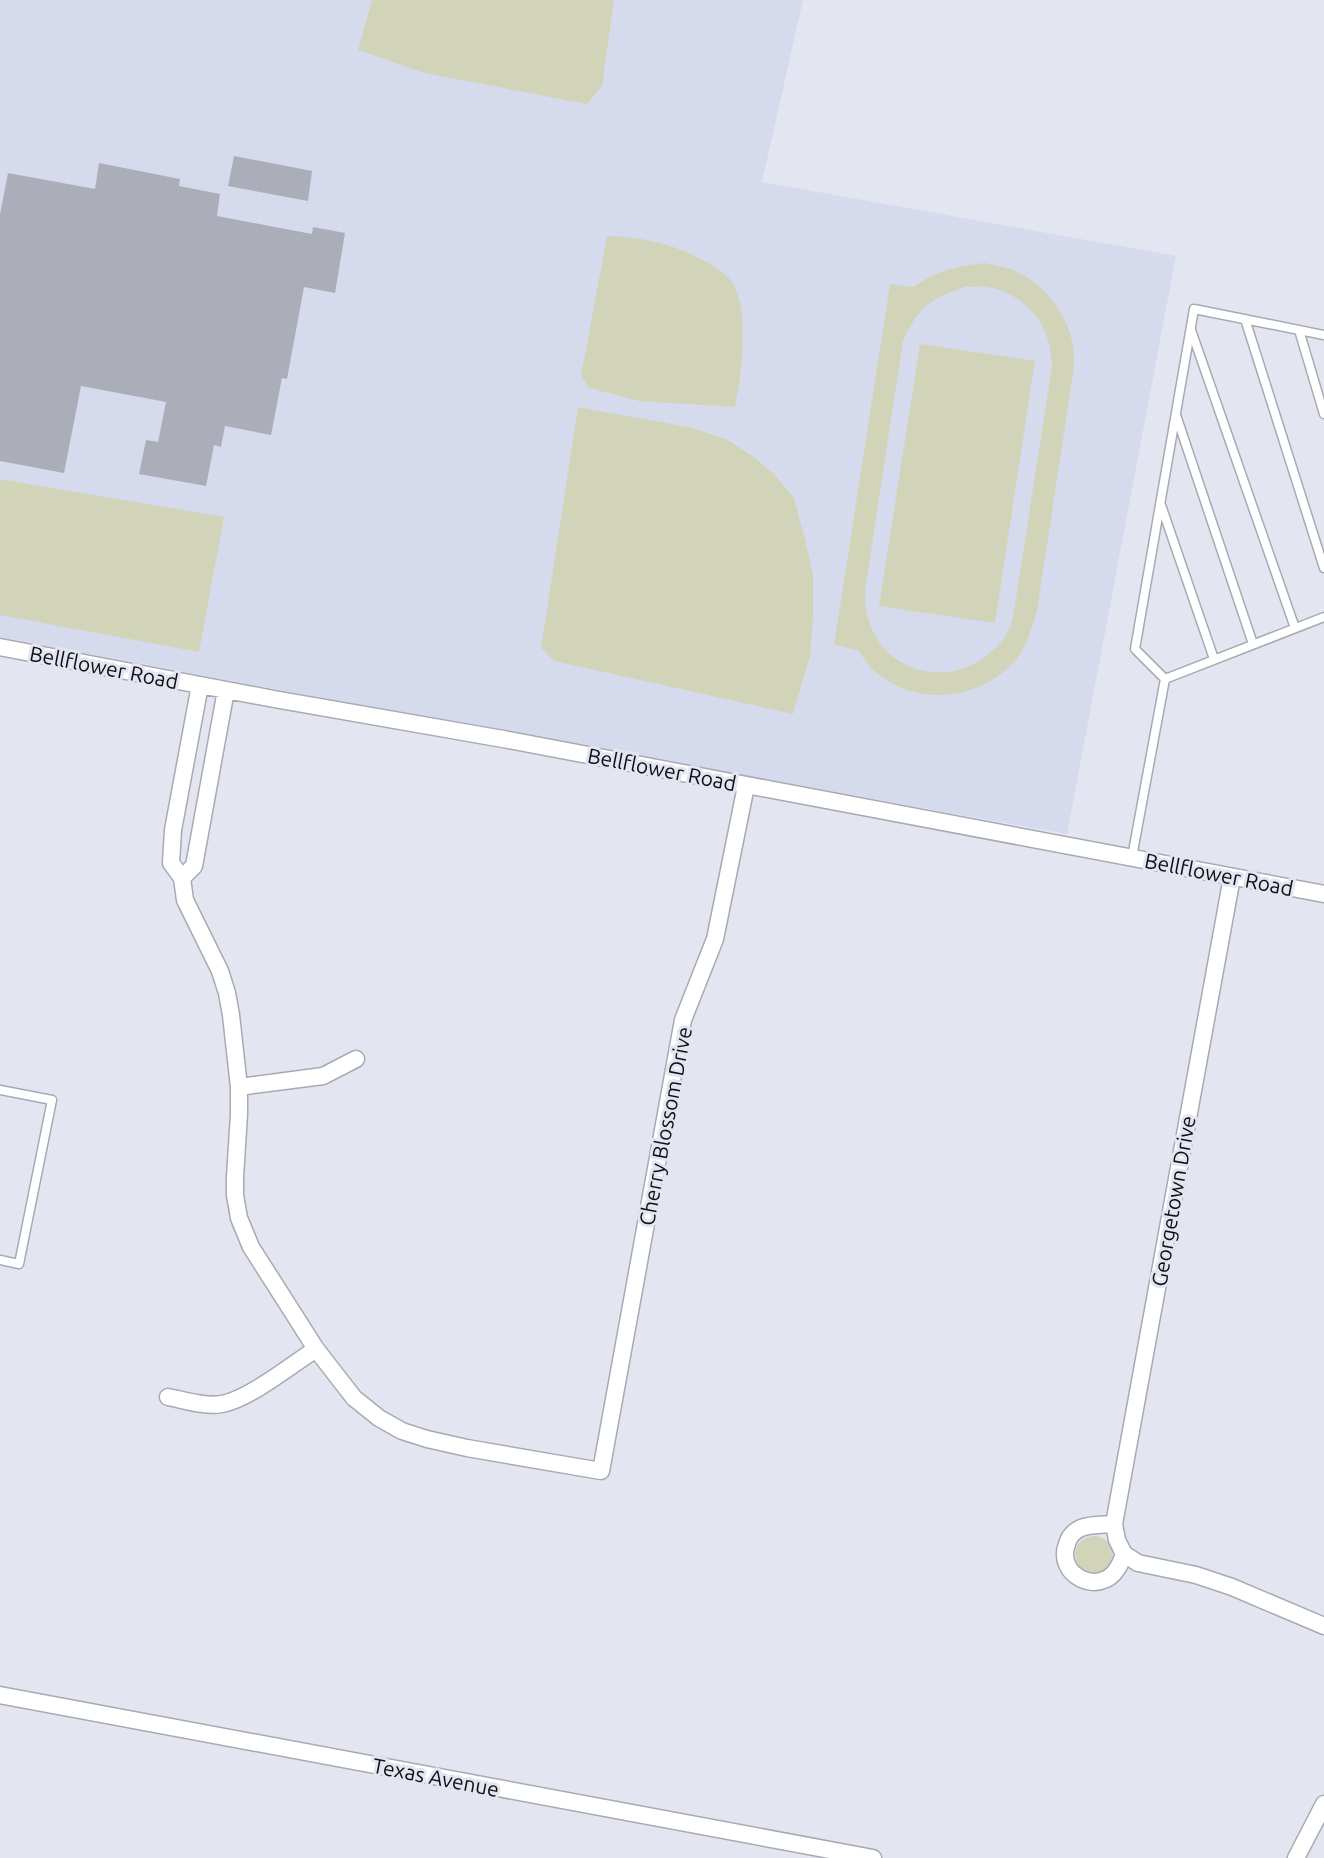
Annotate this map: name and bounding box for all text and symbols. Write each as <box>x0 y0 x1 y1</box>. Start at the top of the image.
street label: Bellflower Road <box>28 641 180 693</box>
street label: Bellflower Road <box>586 743 738 795</box>
street label: Bellflower Road <box>1143 848 1295 900</box>
street label: Cherry Blossom Drive <box>634 1025 696 1227</box>
street label: Georgetown Drive <box>1146 1114 1200 1288</box>
street label: Texas Avenue <box>371 1753 501 1801</box>

